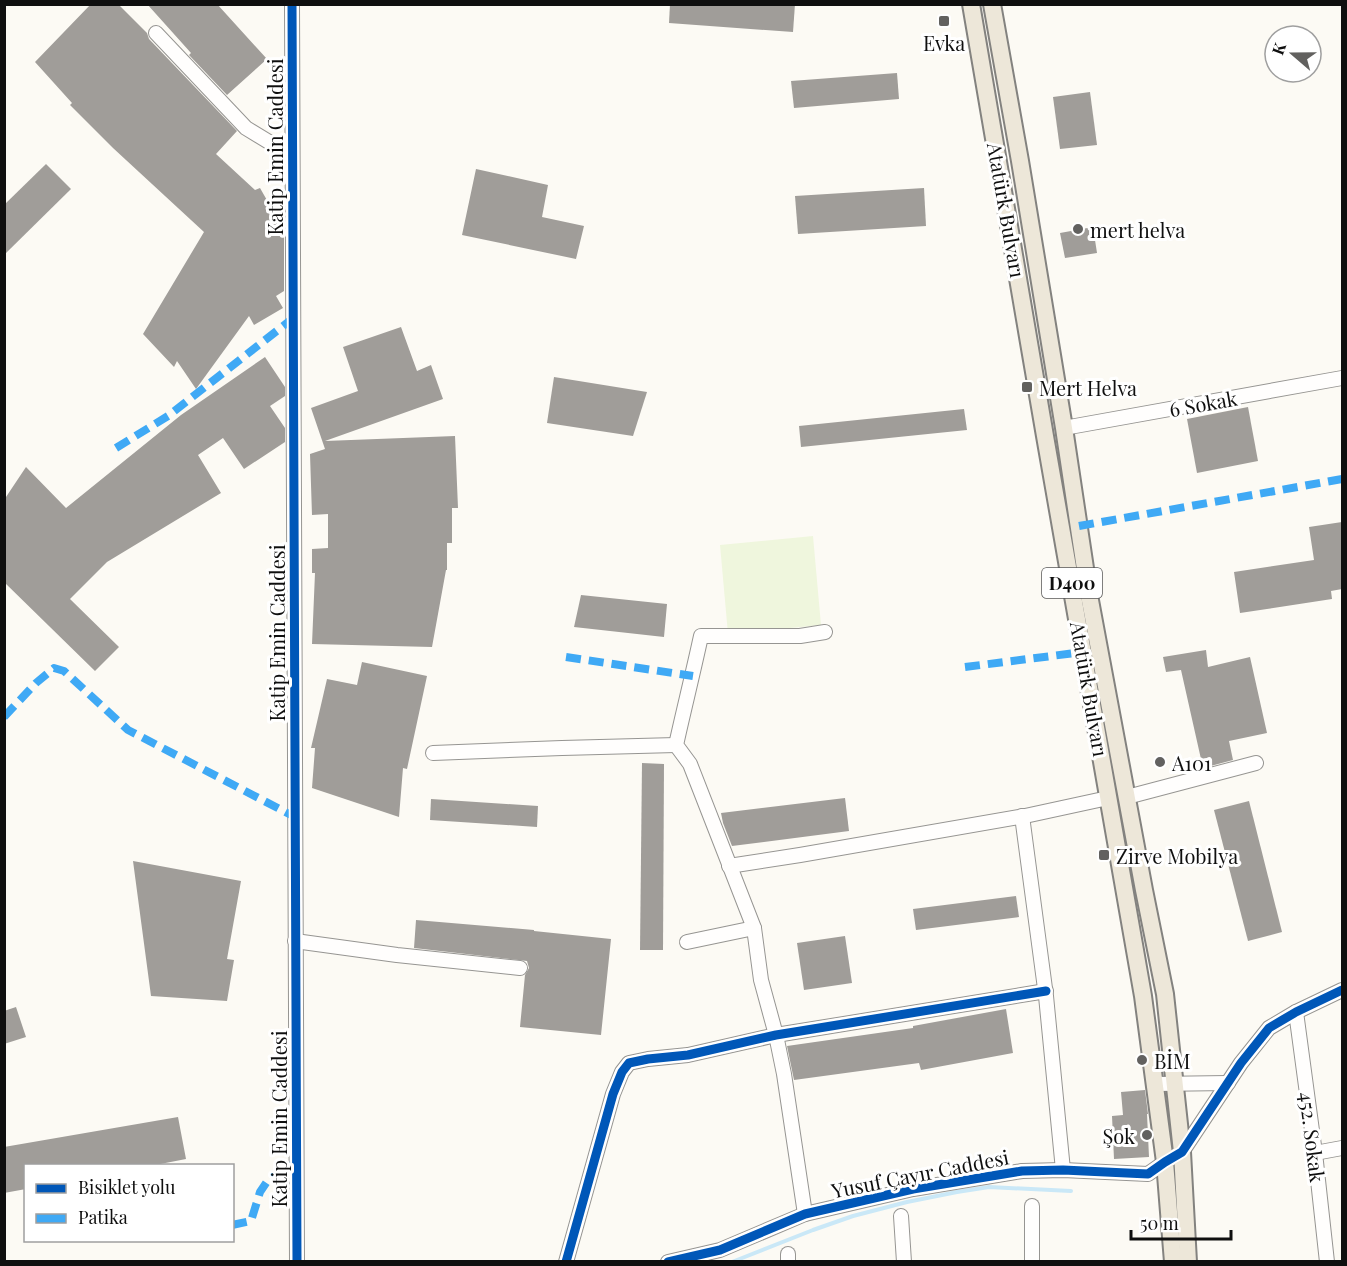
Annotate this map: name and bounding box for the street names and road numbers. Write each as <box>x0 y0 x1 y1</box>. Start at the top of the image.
street label: Katip Emin Caddesi <box>261 58 288 236</box>
street label: Atatürk Bulvarı <box>982 139 1032 280</box>
street label: 6 Sokak <box>1167 384 1239 422</box>
street label: Katip Emin Caddesi <box>263 544 290 722</box>
road number: D400 <box>1042 568 1102 598</box>
street label: Atatürk Bulvarı <box>1065 618 1115 759</box>
street label: Katip Emin Caddesi <box>265 1030 292 1208</box>
street label: 452. Sokak <box>1294 1090 1332 1184</box>
street label: Yusuf Çayır Caddesi <box>828 1143 1011 1204</box>

